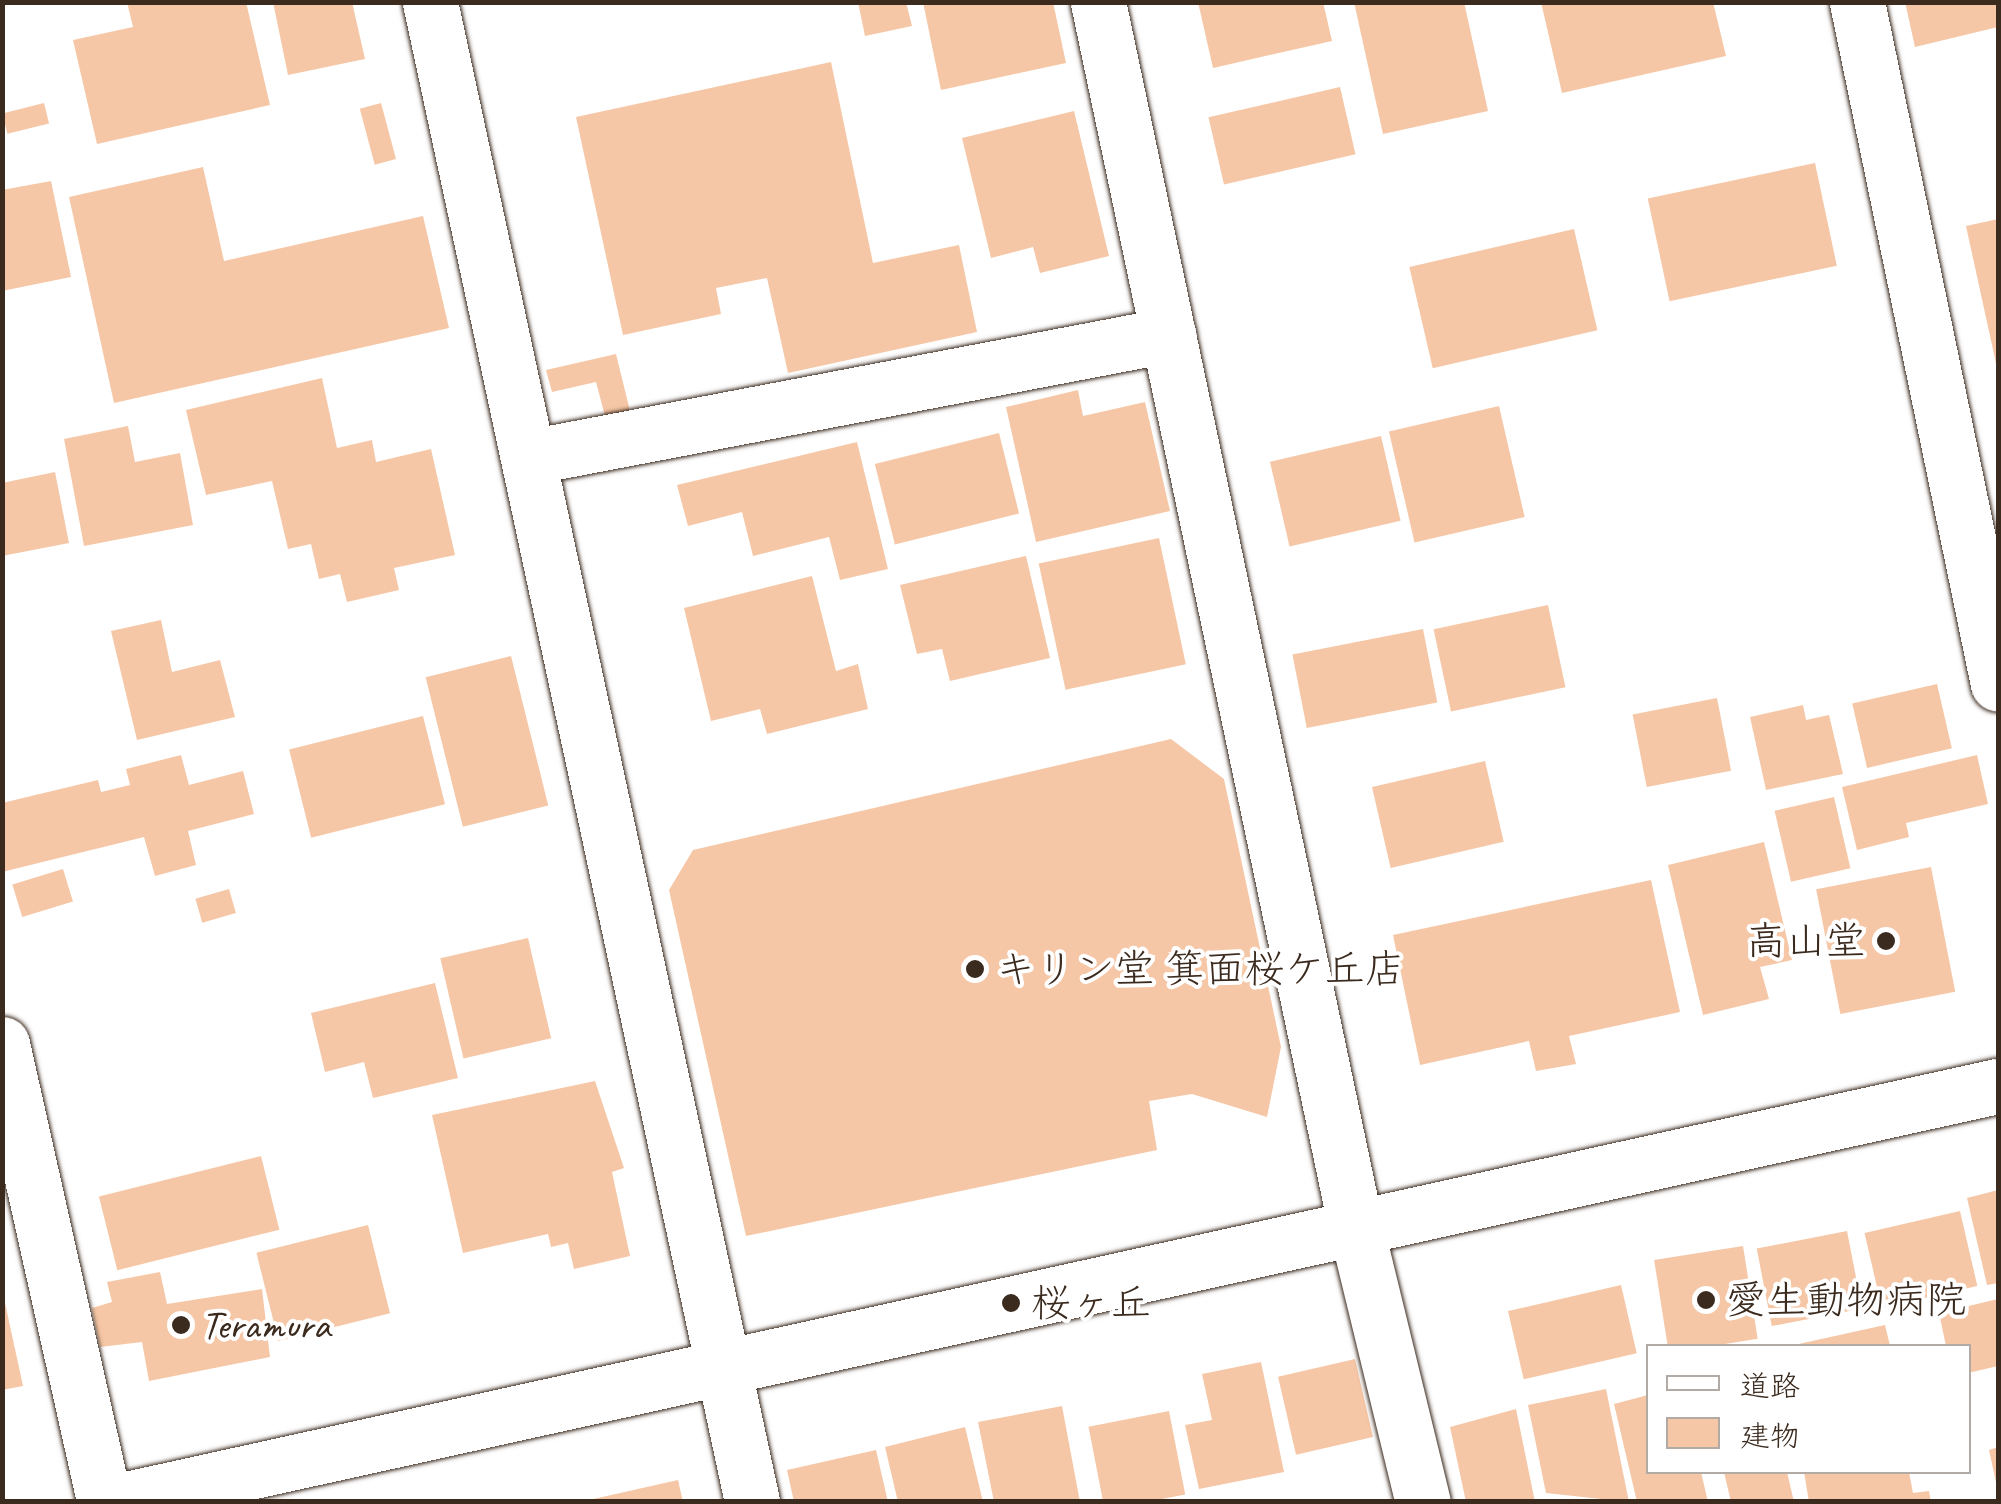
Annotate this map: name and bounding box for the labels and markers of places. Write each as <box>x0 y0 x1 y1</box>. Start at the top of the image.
place label: 高山堂 <box>1746 917 1866 965</box>
marker: 高山堂 <box>1875 930 1897 952</box>
place label: キリン堂 箕面桜ケ丘店 <box>995 945 1405 993</box>
marker: キリン堂 箕面桜ケ丘店 <box>964 958 986 980</box>
place label: 愛生動物病院 <box>1726 1276 1966 1324</box>
place label: 桜ヶ丘 <box>1031 1279 1151 1327</box>
marker: 愛生動物病院 <box>1695 1289 1717 1311</box>
marker: 桜ヶ丘 <box>1000 1292 1022 1314</box>
place label: Teramura <box>201 1301 330 1349</box>
marker: Teramura <box>170 1314 192 1336</box>

